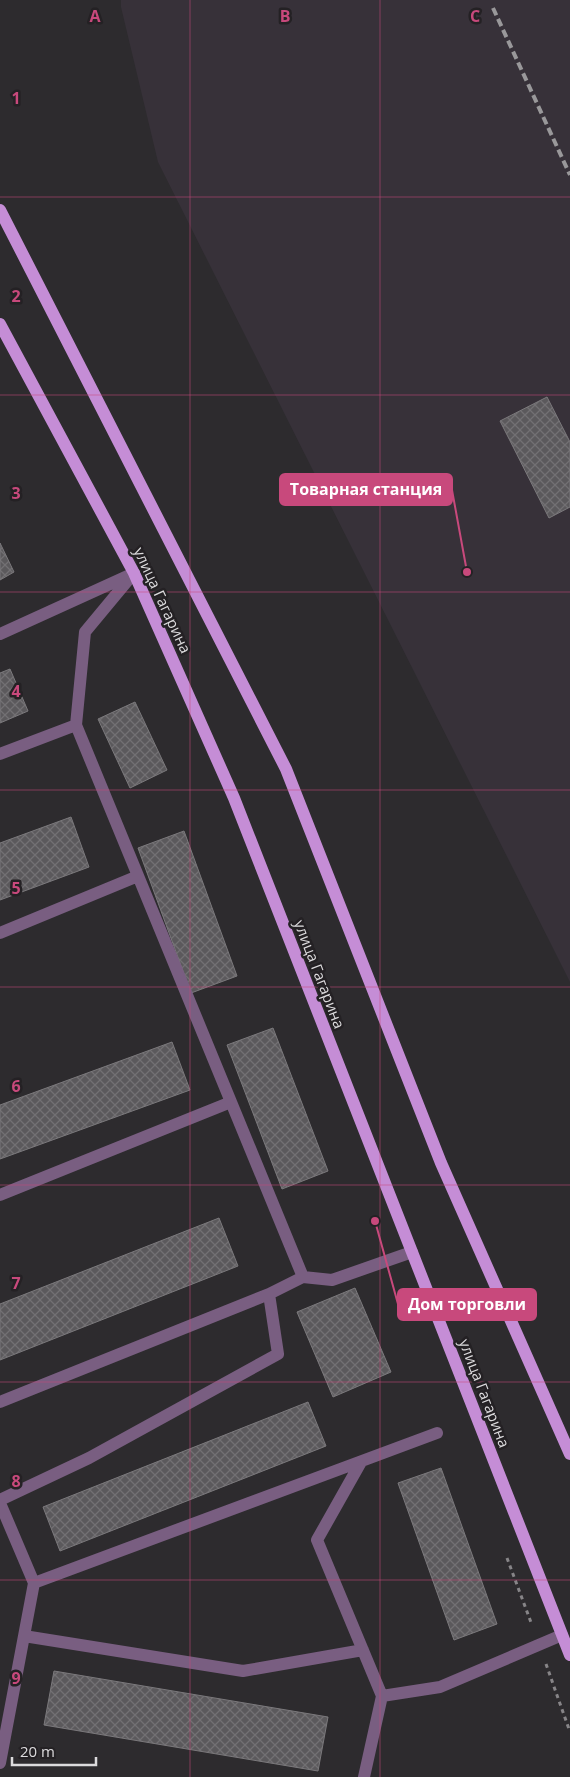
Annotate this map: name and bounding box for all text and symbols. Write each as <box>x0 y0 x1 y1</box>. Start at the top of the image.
text: A <box>89 5 101 27</box>
text: B <box>280 5 290 27</box>
text: C <box>470 5 480 27</box>
text: 1 <box>11 87 21 109</box>
text: 2 <box>11 285 21 307</box>
callout: Товарная станция <box>280 474 452 505</box>
text: Товарная станция <box>290 478 442 500</box>
text: 3 <box>11 482 21 504</box>
street label: улица Гагарина <box>130 544 196 656</box>
text: 4 <box>11 680 21 702</box>
text: 5 <box>11 877 21 899</box>
street label: улица Гагарина <box>290 917 350 1031</box>
text: 6 <box>11 1075 21 1097</box>
text: 7 <box>11 1272 21 1294</box>
callout: Дом торговли <box>398 1289 536 1320</box>
text: Дом торговли <box>408 1293 526 1315</box>
street label: улица Гагарина <box>455 1336 515 1450</box>
text: 8 <box>11 1470 21 1492</box>
text: 9 <box>11 1667 21 1689</box>
scale bar <box>12 1734 96 1766</box>
text: 20 m <box>20 1741 55 1761</box>

